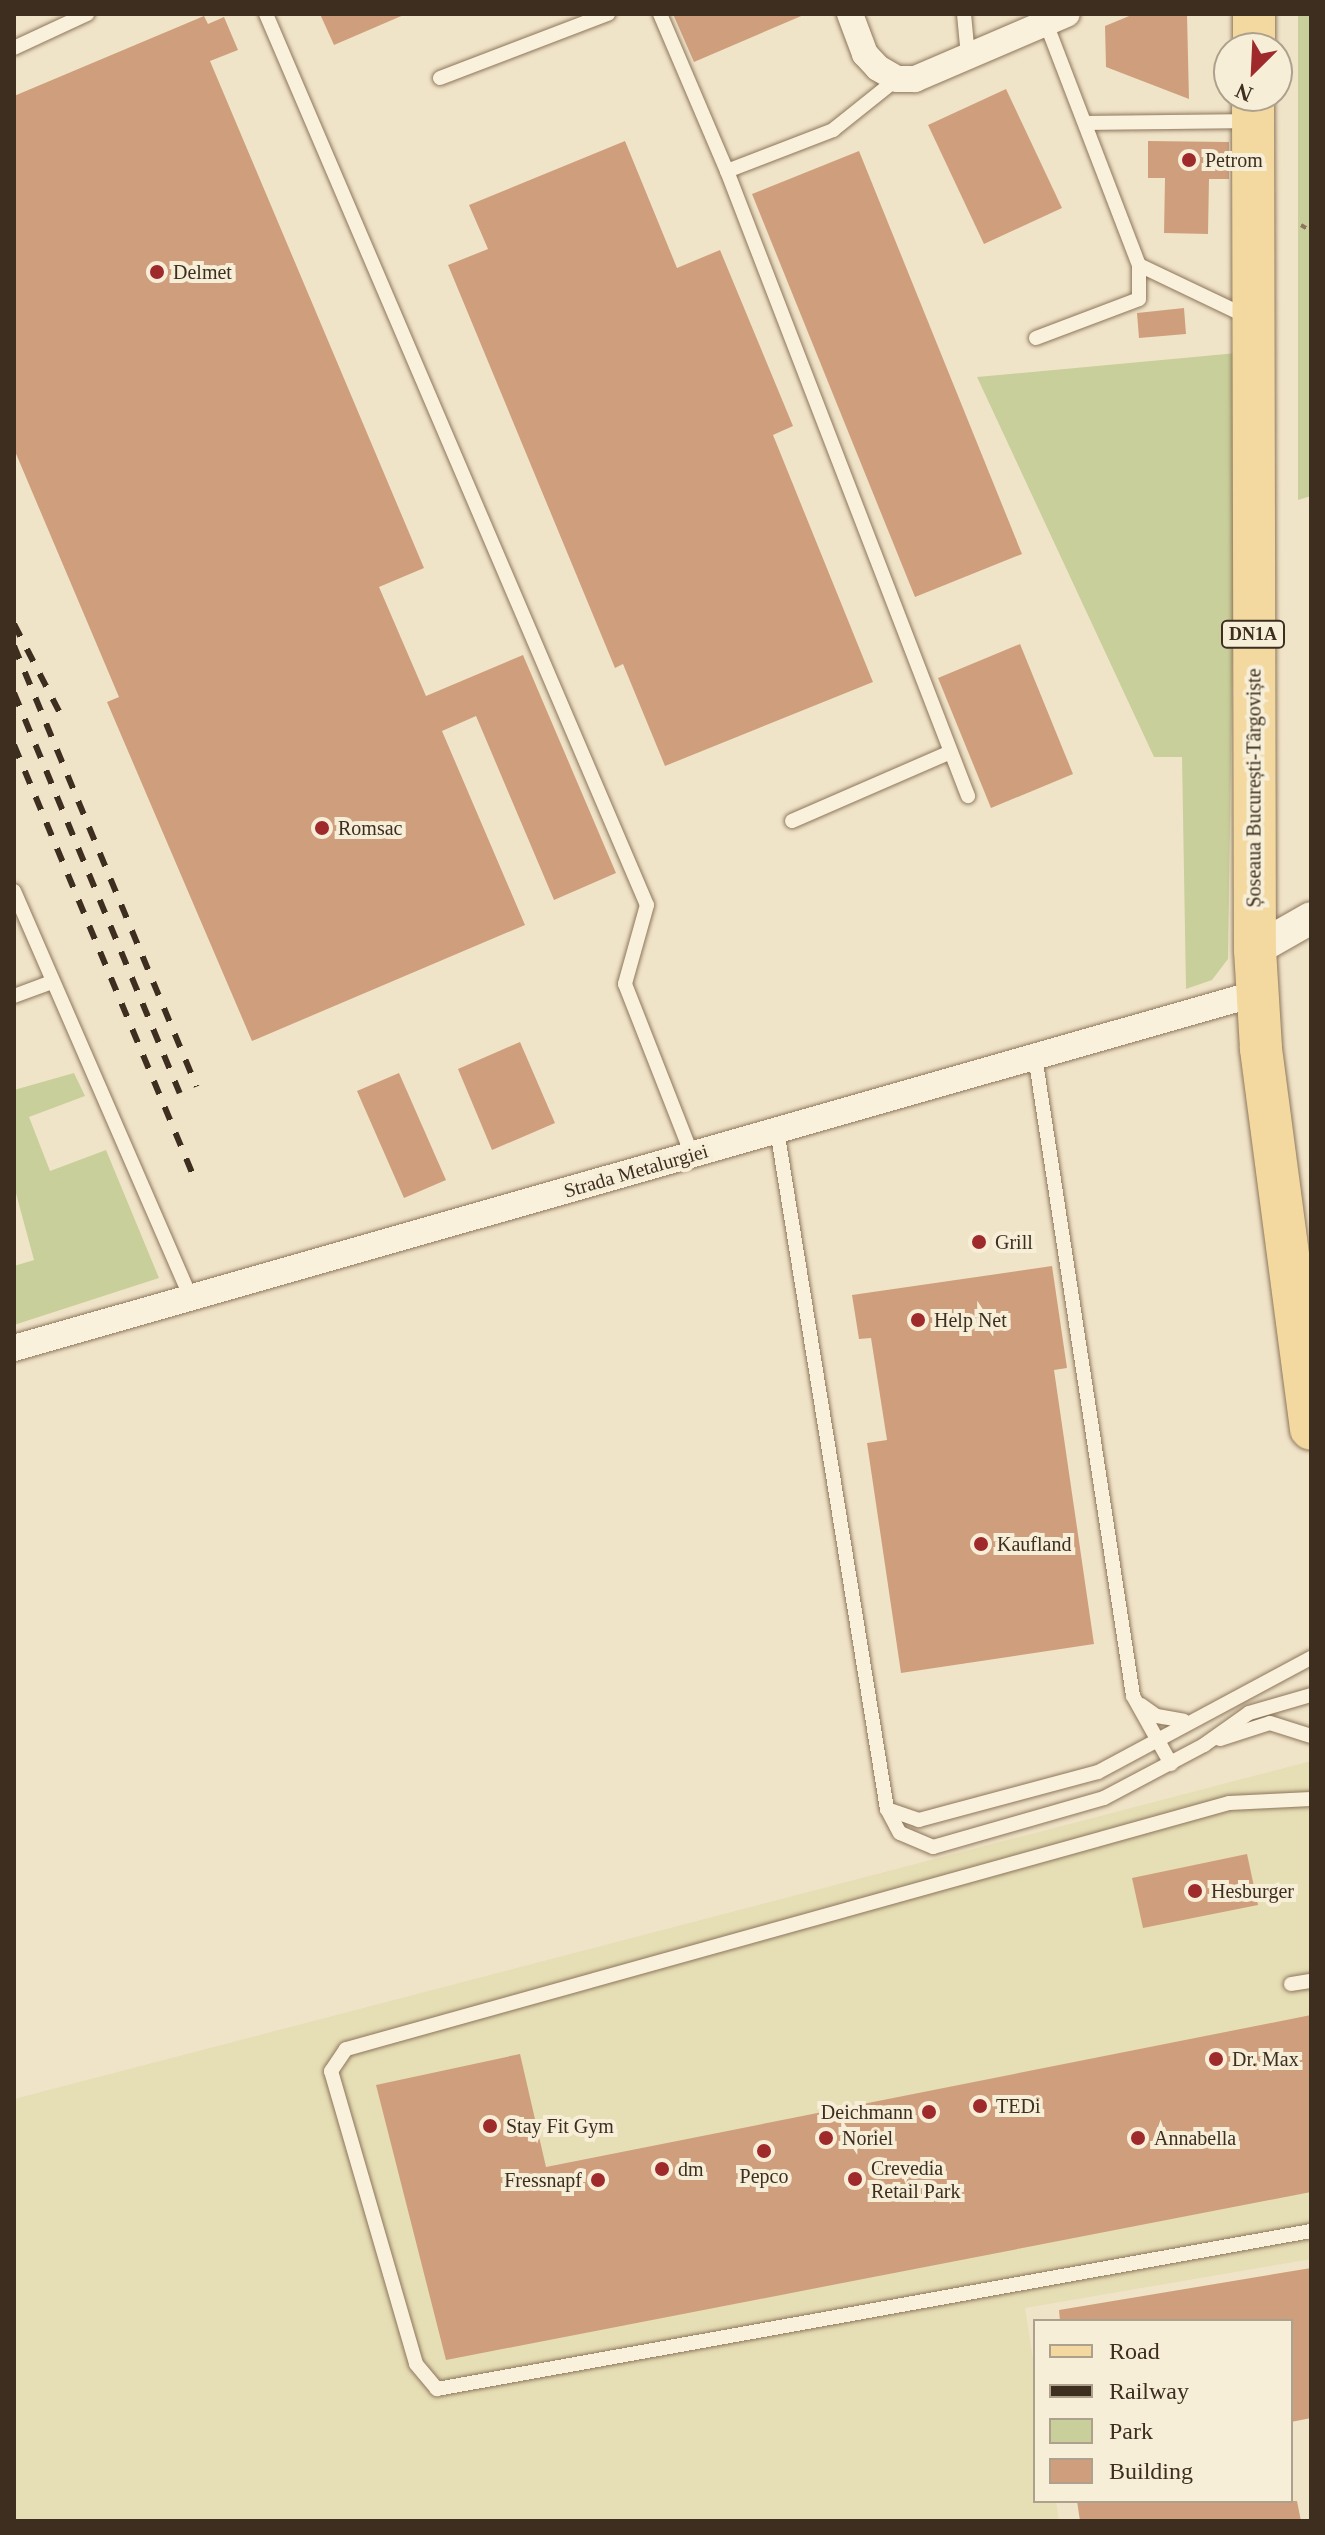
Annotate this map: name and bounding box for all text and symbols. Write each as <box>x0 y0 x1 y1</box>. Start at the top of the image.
north arrow <box>1213 32 1293 112</box>
text: N <box>1232 78 1256 107</box>
place label: Petrom <box>1205 148 1263 172</box>
marker: Petrom <box>1180 151 1198 169</box>
place label: Delmet <box>173 260 232 284</box>
marker: Delmet <box>148 263 166 281</box>
road number: DN1A <box>1221 620 1285 648</box>
street label: Șoseaua București-Târgoviște <box>1242 668 1266 908</box>
place label: Romsac <box>338 816 402 840</box>
marker: Romsac <box>313 819 331 837</box>
street label: Strada Metalurgiei <box>561 1139 711 1203</box>
place label: Grill <box>995 1230 1033 1254</box>
marker: Grill <box>970 1233 988 1251</box>
place label: Help Net <box>934 1308 1007 1332</box>
marker: Help Net <box>909 1311 927 1329</box>
place label: Kaufland <box>997 1532 1071 1556</box>
marker: Kaufland <box>972 1535 990 1553</box>
place label: Hesburger <box>1211 1879 1294 1903</box>
marker: Hesburger <box>1186 1882 1204 1900</box>
place label: Dr. Max <box>1232 2047 1299 2071</box>
marker: Dr. Max <box>1207 2050 1225 2068</box>
place label: TEDi <box>996 2094 1040 2118</box>
marker: TEDi <box>971 2097 989 2115</box>
place label: Deichmann <box>821 2100 913 2124</box>
marker: Deichmann <box>920 2103 938 2121</box>
place label: Stay Fit Gym <box>506 2114 614 2138</box>
marker: Stay Fit Gym <box>481 2117 499 2135</box>
place label: Noriel <box>842 2126 893 2150</box>
place label: Annabella <box>1154 2126 1236 2150</box>
marker: Noriel <box>817 2129 835 2147</box>
marker: Annabella <box>1129 2129 1147 2147</box>
marker: Pepco <box>755 2142 773 2160</box>
place label: Crevedia Retail Park <box>871 2156 960 2203</box>
place label: dm <box>678 2157 704 2181</box>
marker: dm <box>653 2160 671 2178</box>
place label: Pepco <box>740 2164 788 2188</box>
place label: Fressnapf <box>504 2168 582 2192</box>
marker: Crevedia Retail Park <box>846 2170 864 2188</box>
marker: Fressnapf <box>589 2171 607 2189</box>
legend <box>1033 2319 1293 2503</box>
text: Road <box>1109 2338 1160 2364</box>
text: Railway <box>1109 2378 1189 2404</box>
text: Park <box>1109 2418 1153 2444</box>
text: Building <box>1109 2458 1193 2484</box>

